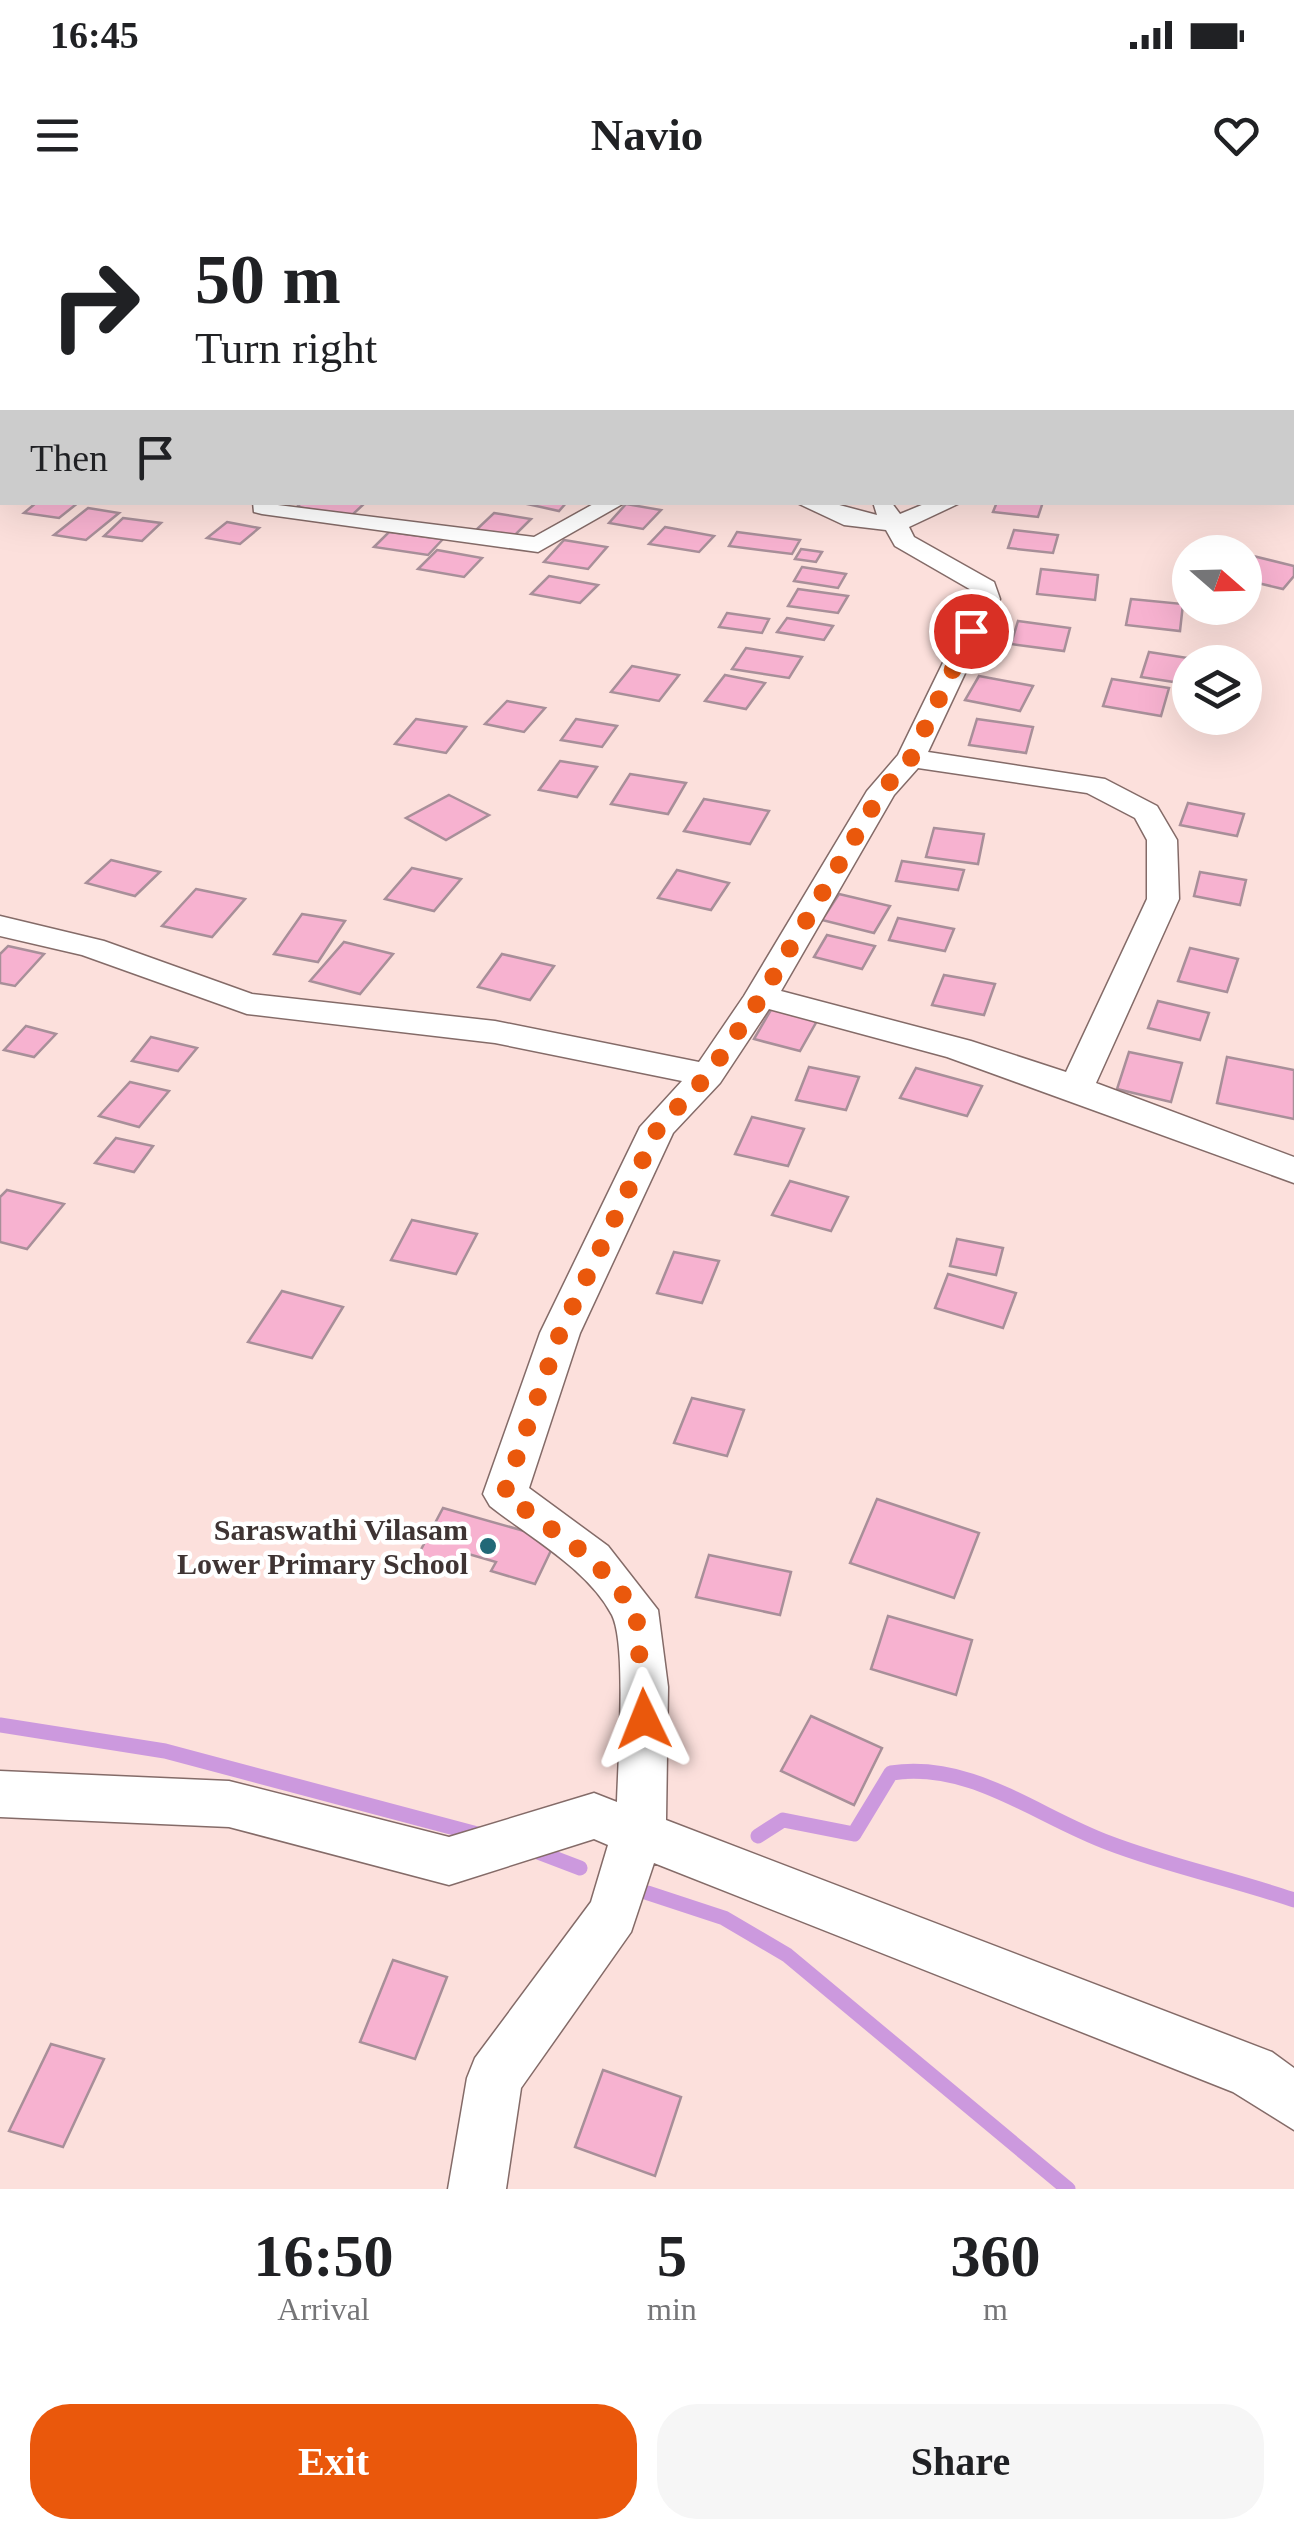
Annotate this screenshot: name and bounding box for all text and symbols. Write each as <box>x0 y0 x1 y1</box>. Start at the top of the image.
text: 16:45 <box>50 14 139 56</box>
icon: menu <box>30 108 85 163</box>
icon: heart <box>1209 108 1264 163</box>
text: Navio <box>591 110 703 160</box>
icon: right <box>30 240 160 370</box>
text: 50 m <box>195 241 341 318</box>
text: Turn right <box>195 323 377 373</box>
icon: arrive <box>128 430 183 485</box>
text: Then <box>30 437 108 479</box>
north arrow <box>1172 535 1262 625</box>
map controls <box>1172 535 1262 735</box>
pin <box>929 589 1014 674</box>
icon: arrive <box>944 604 999 659</box>
button: layers <box>1172 645 1262 735</box>
place label: Saraswathi Vilasam Lower Primary School <box>177 1513 468 1580</box>
marker: Saraswathi Vilasam Lower Primary School <box>477 1535 499 1557</box>
position arrow <box>592 1667 696 1771</box>
text: 16:50 <box>254 2223 394 2289</box>
text: 5 <box>657 2223 687 2289</box>
text: 360 <box>950 2223 1040 2289</box>
text: Arrival <box>277 2291 370 2327</box>
text: min <box>647 2291 697 2327</box>
text: m <box>983 2291 1008 2327</box>
button: Exit <box>30 2404 637 2519</box>
button: Share <box>657 2404 1264 2519</box>

